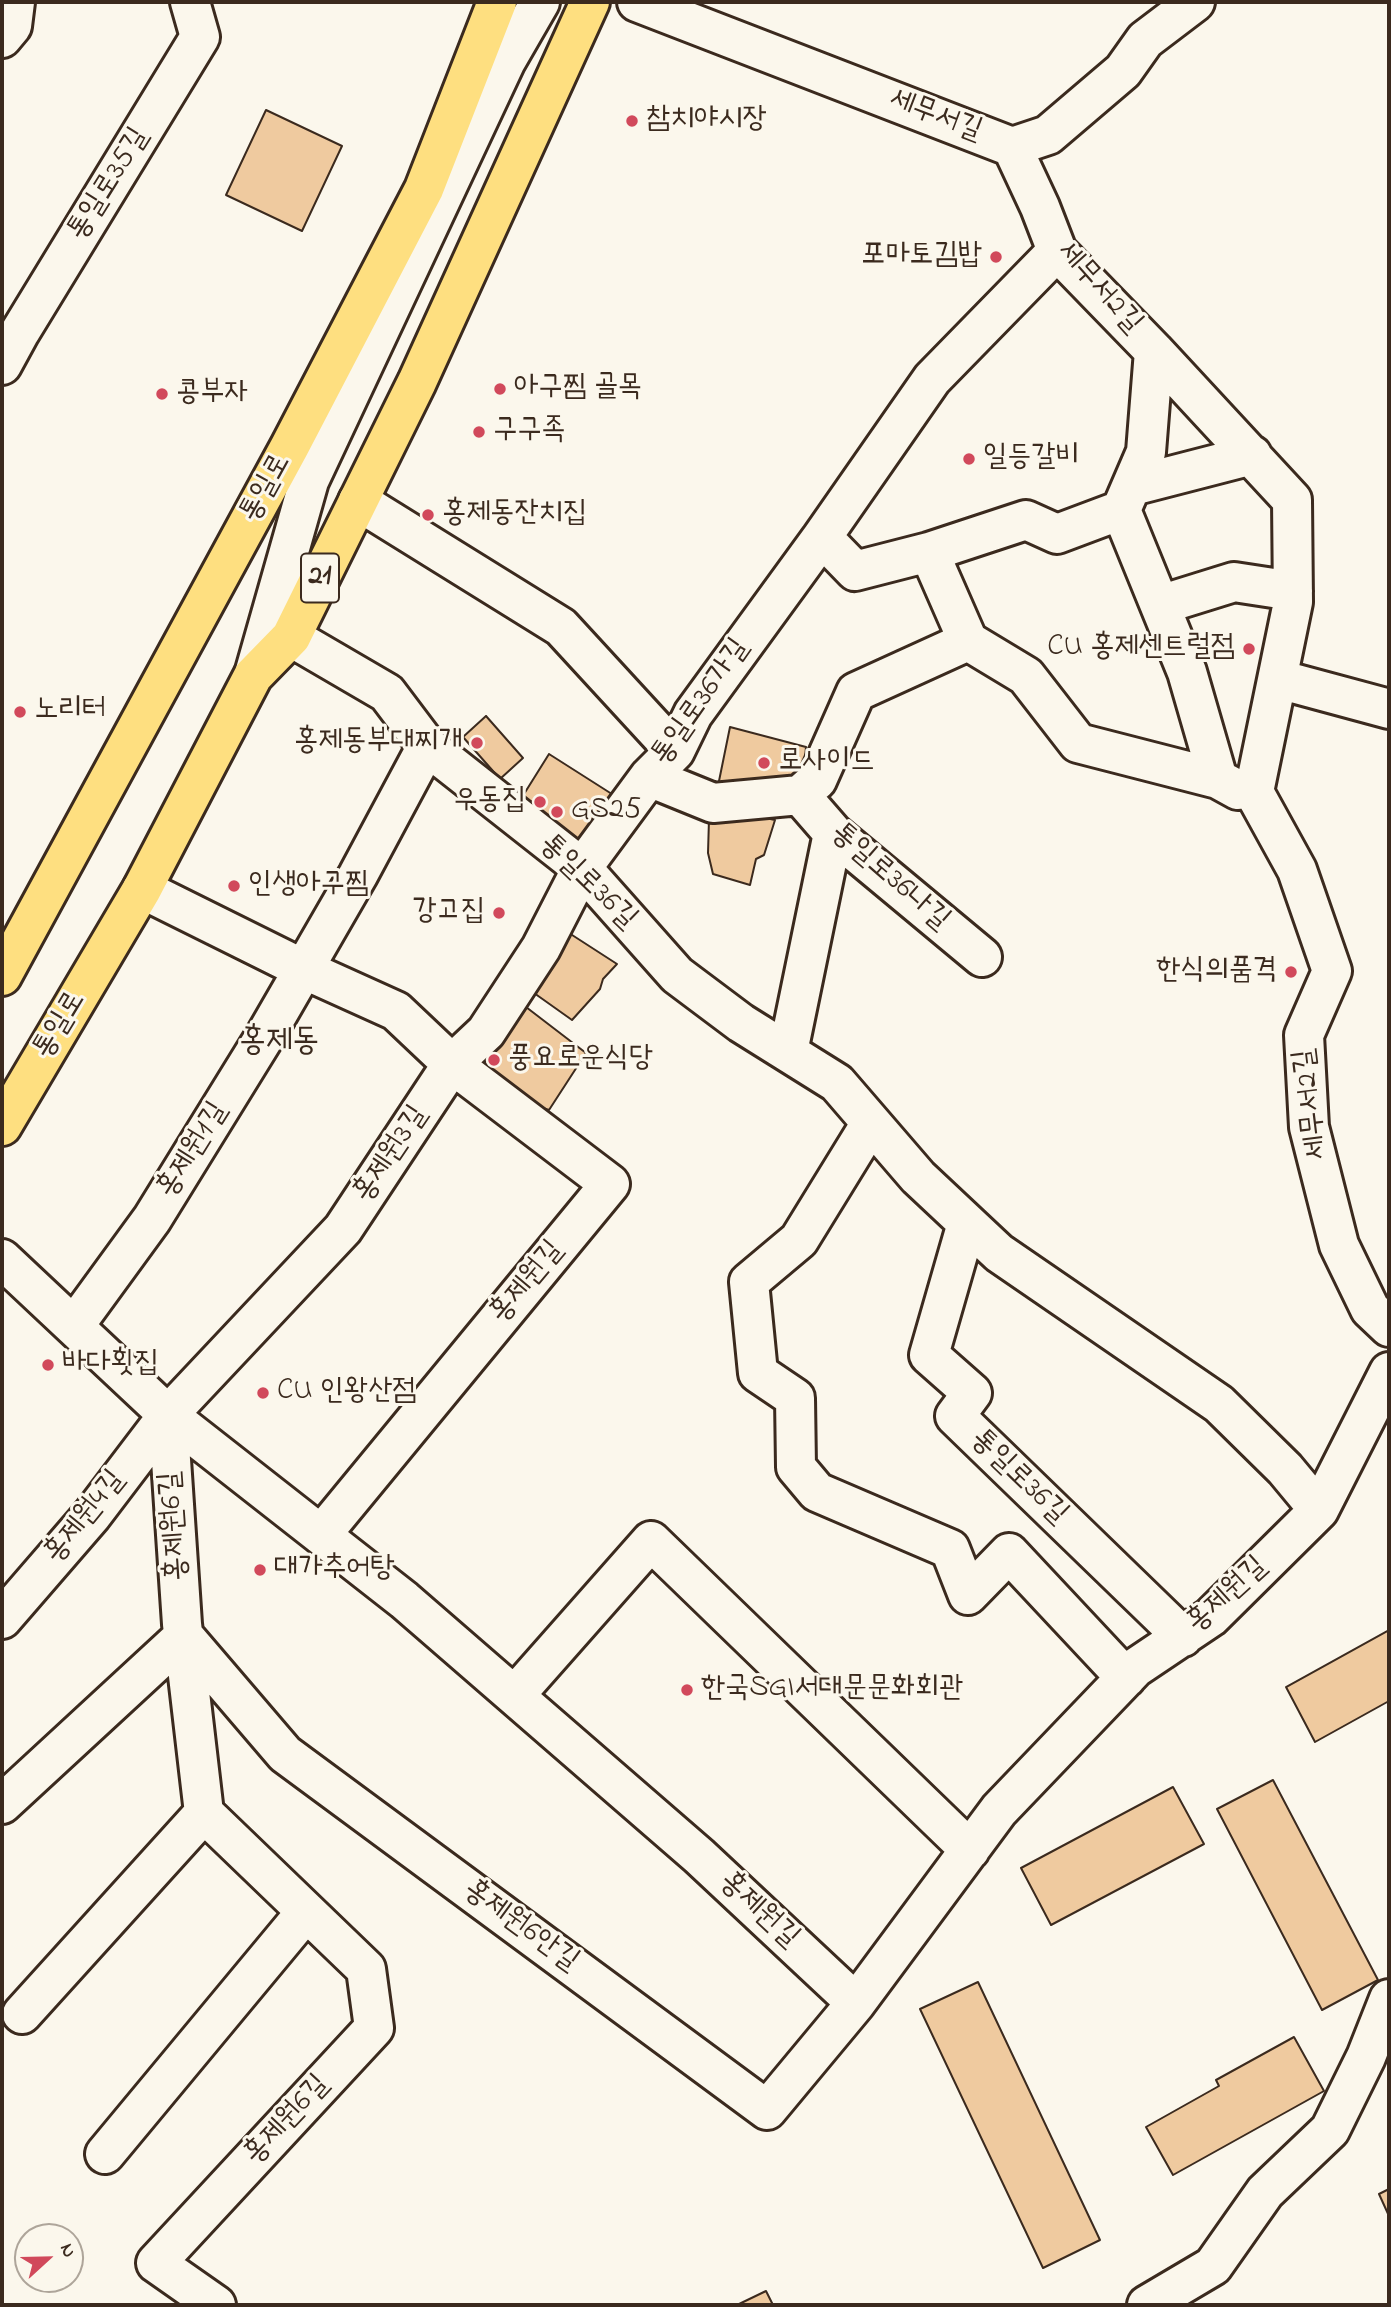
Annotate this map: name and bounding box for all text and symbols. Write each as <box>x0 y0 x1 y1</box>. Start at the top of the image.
street label: 세무서길 <box>883 83 987 151</box>
place label: 참치야시장 <box>646 103 767 139</box>
marker: 참치야시장 <box>624 113 640 129</box>
street label: 통일로35길 <box>61 122 159 248</box>
street label: 세무서2길 <box>1047 236 1149 342</box>
place label: 포마토김밥 <box>861 239 982 275</box>
marker: 포마토김밥 <box>988 249 1004 265</box>
place label: 아구찜 골목 <box>514 371 642 407</box>
place label: 콩부자 <box>176 376 248 412</box>
marker: 아구찜 골목 <box>492 381 508 397</box>
marker: 콩부자 <box>154 386 170 402</box>
place label: 구구족 <box>493 414 565 450</box>
marker: 구구족 <box>471 424 487 440</box>
place label: 일등갈비 <box>983 441 1080 477</box>
street label: 통일로 <box>234 449 300 529</box>
marker: 일등갈비 <box>961 451 977 467</box>
place label: 홍제동잔치집 <box>442 497 587 533</box>
marker: 홍제동잔치집 <box>420 507 436 523</box>
road number: 21 <box>301 554 339 602</box>
place label: CU 홍제센트럴점 <box>1047 631 1235 667</box>
street label: 통일로36가길 <box>645 633 759 773</box>
marker: CU 홍제센트럴점 <box>1241 641 1257 657</box>
place label: 노리터 <box>34 694 106 730</box>
marker: 노리터 <box>12 704 28 720</box>
place label: 홍제동부대찌개 <box>294 725 463 761</box>
marker: 홍제동부대찌개 <box>469 735 485 751</box>
place label: 로사이드 <box>778 745 875 781</box>
marker: 로사이드 <box>756 755 772 771</box>
place label: 우동집 <box>454 784 526 820</box>
marker: 우동집 <box>532 794 548 810</box>
place label: GS25 <box>571 794 641 830</box>
marker: GS25 <box>549 804 565 820</box>
street label: 통일로36나길 <box>822 816 956 940</box>
street label: 통일로36길 <box>531 828 643 938</box>
place label: 인생아구찜 <box>248 868 369 904</box>
marker: 인생아구찜 <box>226 878 242 894</box>
place label: 강고집 <box>413 895 485 931</box>
marker: 강고집 <box>491 905 507 921</box>
place label: 한식의품격 <box>1156 954 1277 990</box>
marker: 한식의품격 <box>1283 964 1299 980</box>
street label: 통일로 <box>27 986 95 1066</box>
district label: 홍제동 <box>239 1024 319 1064</box>
place label: 풍요로운식당 <box>508 1042 653 1078</box>
street label: 세무서2길 <box>1288 1046 1338 1162</box>
marker: 풍요로운식당 <box>486 1052 502 1068</box>
street label: 홍제원1길 <box>151 1096 237 1206</box>
street label: 홍제원3길 <box>347 1100 437 1210</box>
street label: 홍제원길 <box>483 1234 573 1332</box>
place label: 바다횟집 <box>62 1347 159 1383</box>
marker: 바다횟집 <box>40 1357 56 1373</box>
place label: CU 인왕산점 <box>277 1375 416 1411</box>
marker: CU 인왕산점 <box>255 1385 271 1401</box>
street label: 통일로36길 <box>962 1423 1074 1533</box>
street label: 홍제원4길 <box>38 1464 134 1572</box>
street label: 홍제원6길 <box>154 1470 198 1582</box>
street label: 홍제원길 <box>1180 1550 1276 1642</box>
place label: 대가추어탕 <box>274 1552 395 1588</box>
marker: 대가추어탕 <box>252 1562 268 1578</box>
place label: 한국SGI서대문문화회관 <box>701 1672 963 1708</box>
marker: 한국SGI서대문문화회관 <box>679 1682 695 1698</box>
street label: 홍제원길 <box>710 1865 806 1957</box>
street label: 홍제원6안길 <box>455 1873 585 1981</box>
street label: 홍제원6길 <box>237 2069 339 2173</box>
north arrow <box>14 2223 84 2293</box>
text: N <box>52 2240 82 2262</box>

